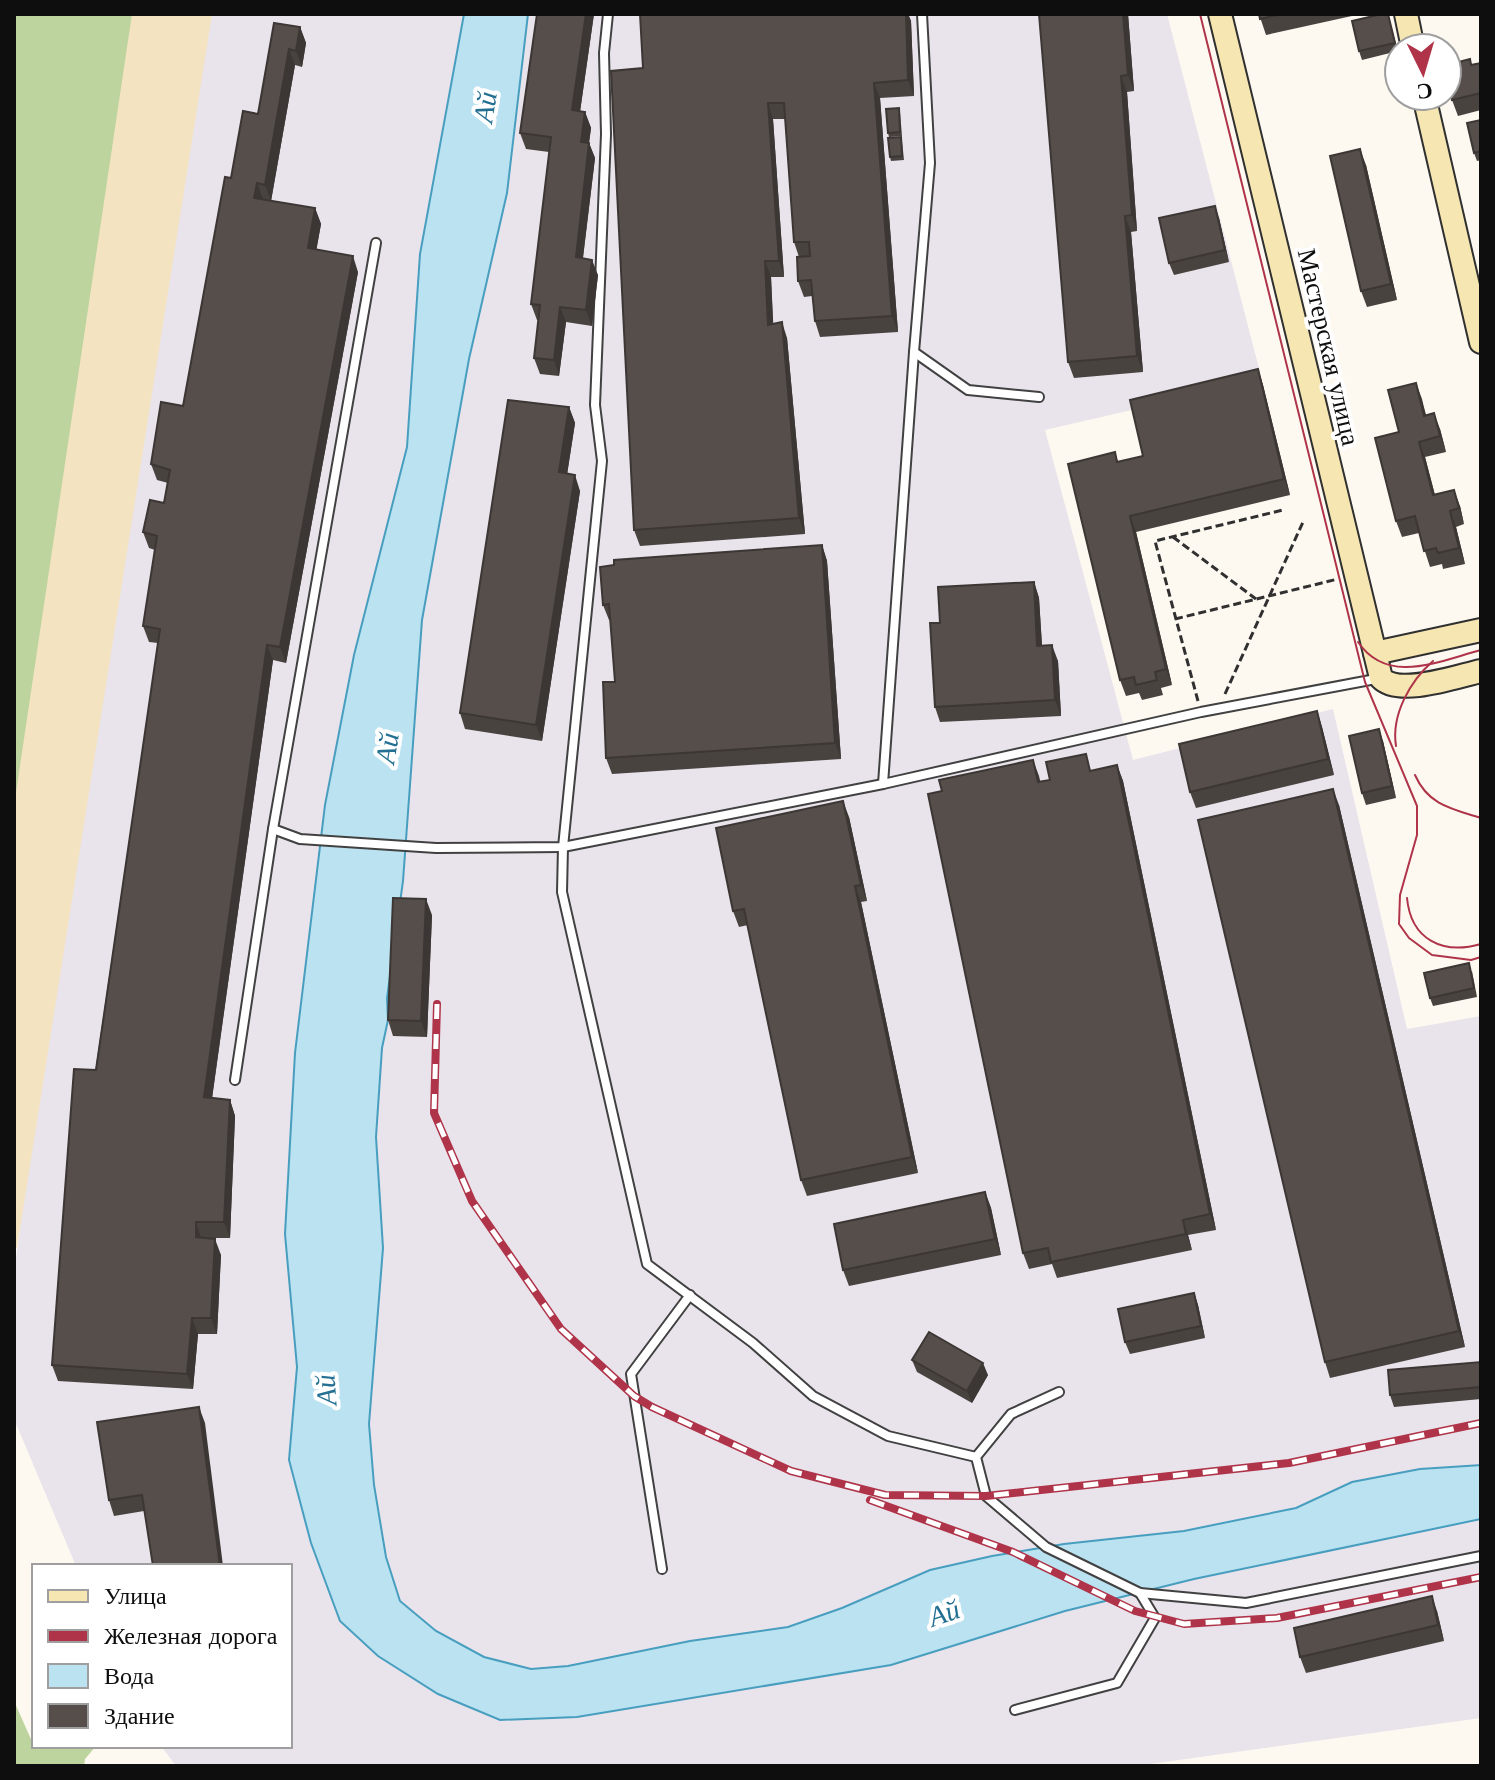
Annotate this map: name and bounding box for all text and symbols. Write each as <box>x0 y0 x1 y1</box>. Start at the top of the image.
north arrow <box>1383 32 1463 112</box>
text: С <box>1416 77 1434 106</box>
water label: Ай <box>465 89 505 127</box>
street label: Мастерская улица <box>1291 245 1367 449</box>
water label: Ай <box>367 730 407 768</box>
water label: Ай <box>307 1373 345 1409</box>
legend <box>32 1564 292 1748</box>
text: Улица <box>104 1581 167 1610</box>
water label: Ай <box>922 1591 964 1635</box>
text: Железная дорога <box>104 1621 278 1650</box>
text: Вода <box>104 1661 155 1690</box>
text: Здание <box>104 1701 175 1730</box>

